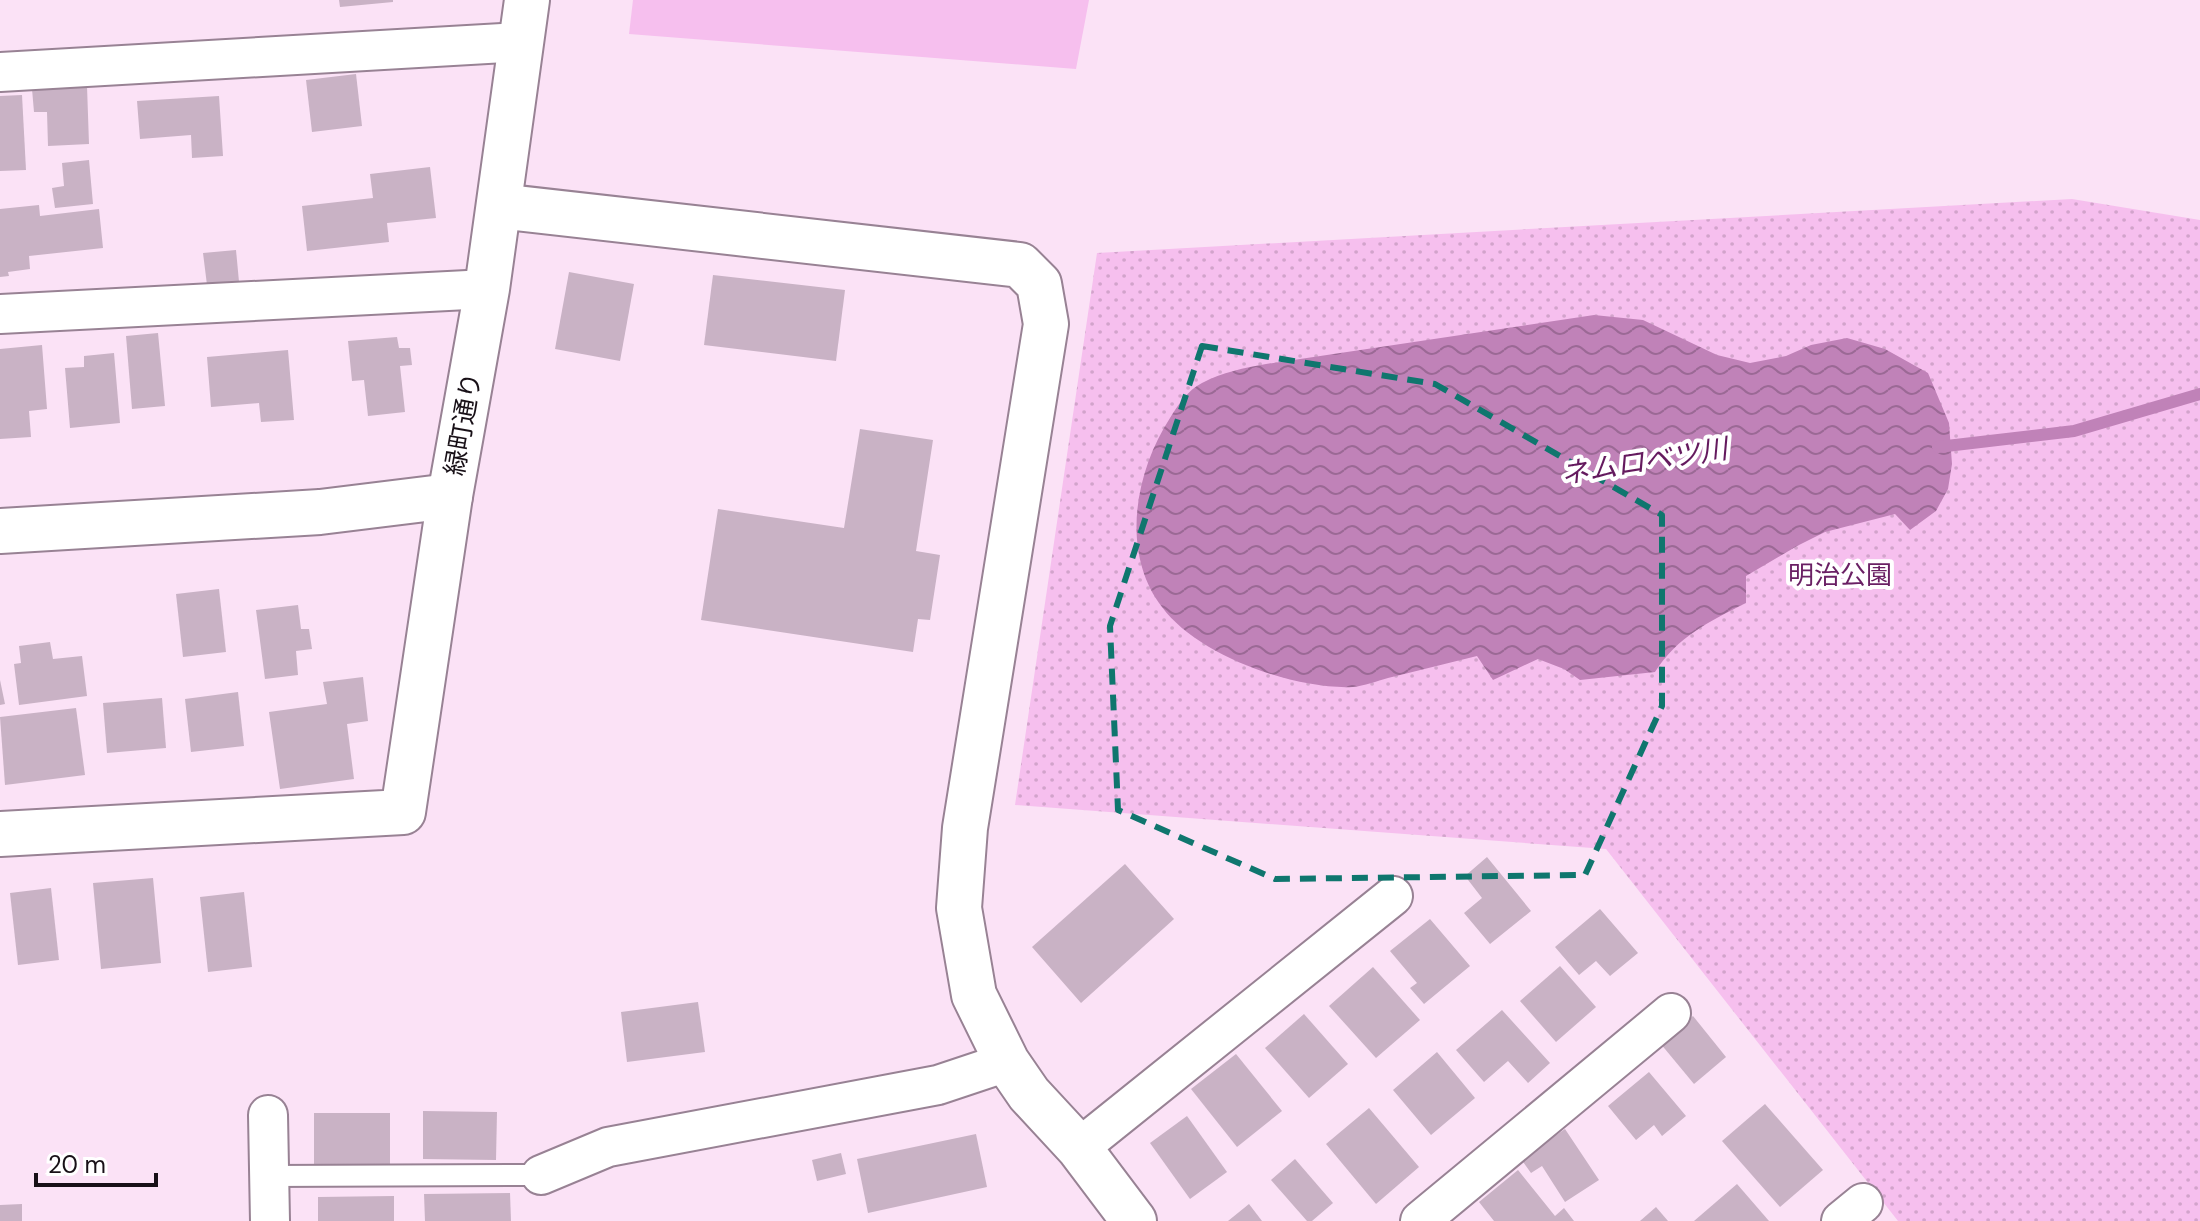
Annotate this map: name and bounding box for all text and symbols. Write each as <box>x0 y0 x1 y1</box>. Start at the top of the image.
street label: 緑町通り <box>437 370 489 478</box>
water label: ネムロベツ川 <box>1558 430 1733 493</box>
park label: 明治公園 <box>1788 558 1892 592</box>
scale bar <box>36 1137 156 1187</box>
text: 20 m <box>48 1149 106 1180</box>

